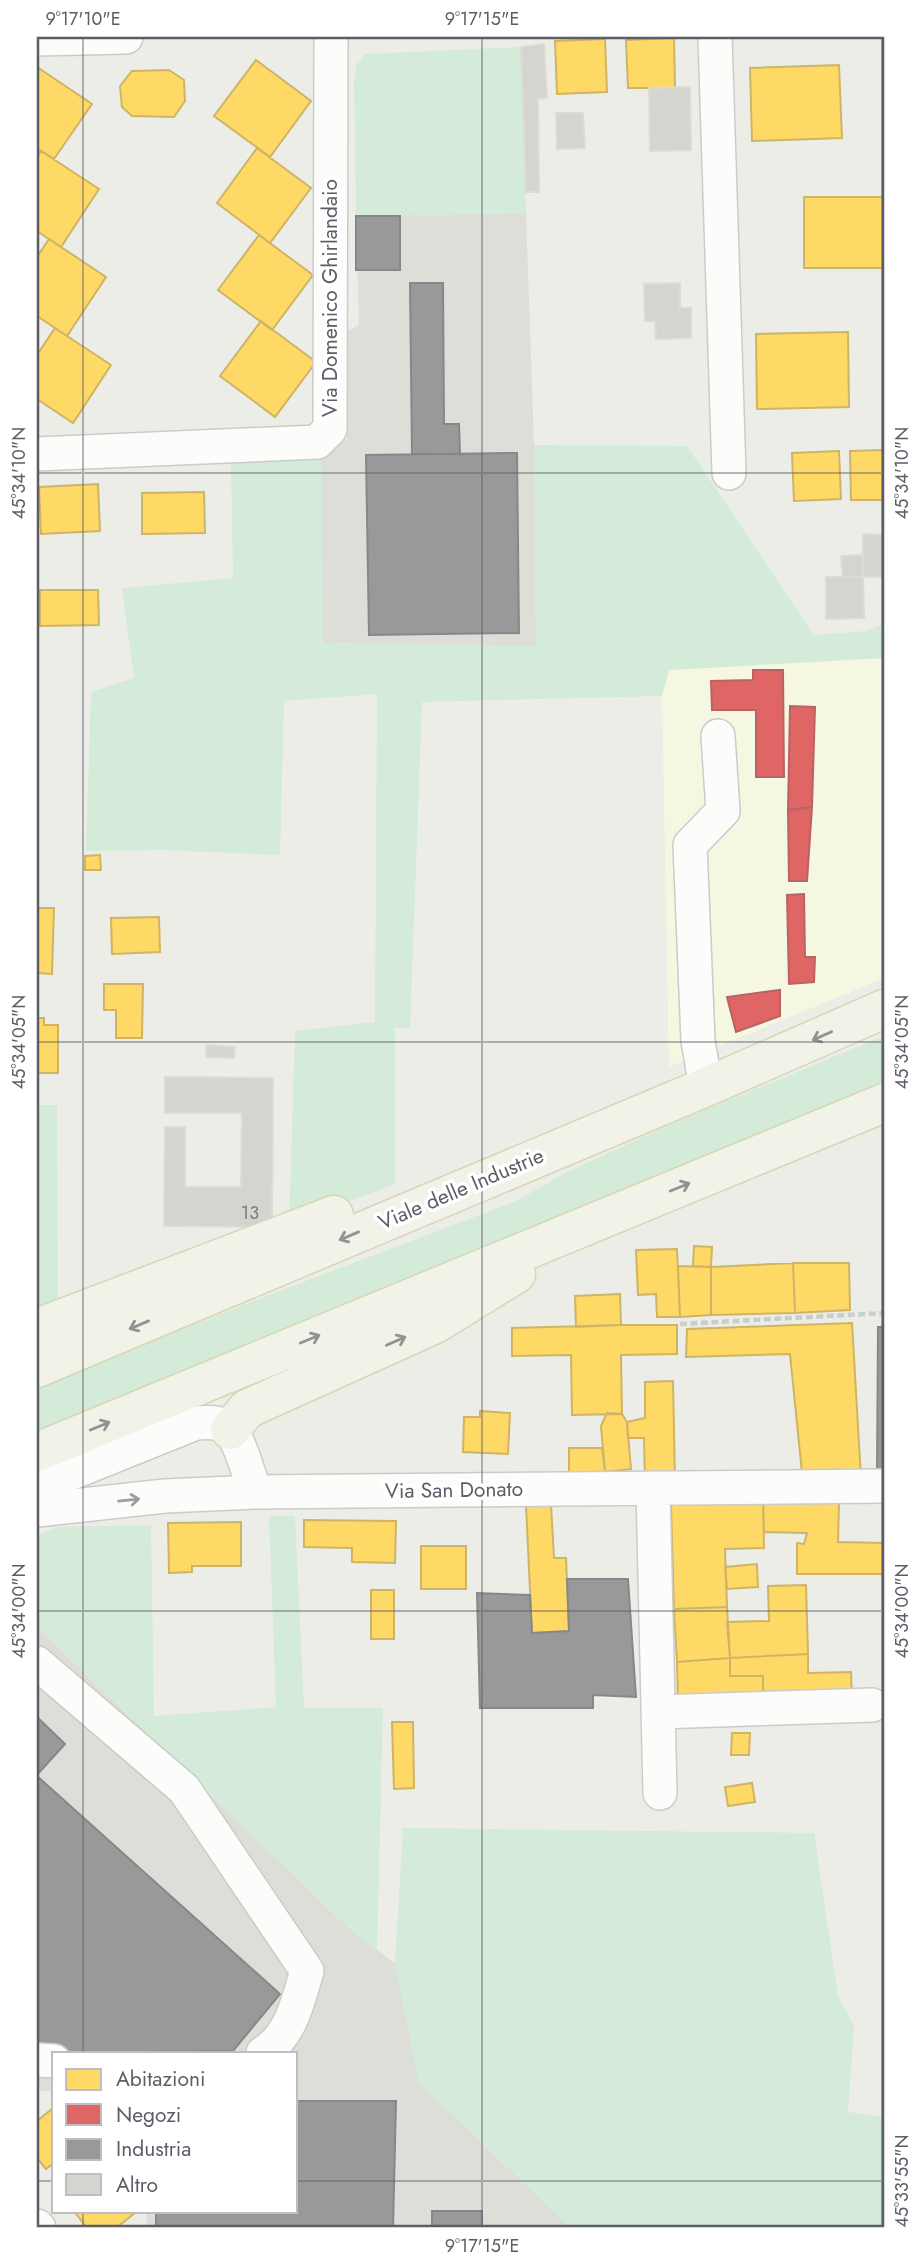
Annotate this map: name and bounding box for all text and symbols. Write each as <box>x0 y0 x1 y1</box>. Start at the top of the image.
text: 9°17'10"E <box>45 6 121 32</box>
text: 9°17'15"E <box>445 6 519 32</box>
street label: Via Domenico Ghirlandaio <box>315 179 345 417</box>
text: 45°34'10"N <box>6 427 32 519</box>
text: 45°34'10"N <box>889 427 915 519</box>
text: 45°34'05"N <box>6 995 32 1089</box>
text: 45°34'05"N <box>889 995 915 1089</box>
one-way arrow <box>812 1030 833 1043</box>
street label: Viale delle Industrie <box>374 1141 549 1237</box>
one-way arrow <box>668 1180 690 1193</box>
house number: 13 <box>241 1200 259 1226</box>
one-way arrow <box>338 1231 360 1244</box>
one-way arrow <box>129 1319 150 1332</box>
one-way arrow <box>299 1332 321 1345</box>
one-way arrow <box>385 1334 406 1347</box>
one-way arrow <box>89 1418 110 1431</box>
street label: Via San Donato <box>385 1474 523 1506</box>
one-way arrow <box>117 1493 140 1506</box>
text: 45°34'00"N <box>6 1563 32 1659</box>
text: 45°34'00"N <box>889 1563 915 1659</box>
legend <box>52 2052 298 2212</box>
text: Abitazioni <box>116 2064 206 2094</box>
text: Negozi <box>116 2100 181 2130</box>
text: Industria <box>116 2134 191 2164</box>
text: 45°33'55"N <box>889 2134 915 2228</box>
text: Altro <box>116 2170 158 2200</box>
text: 9°17'15"E <box>445 2233 519 2259</box>

